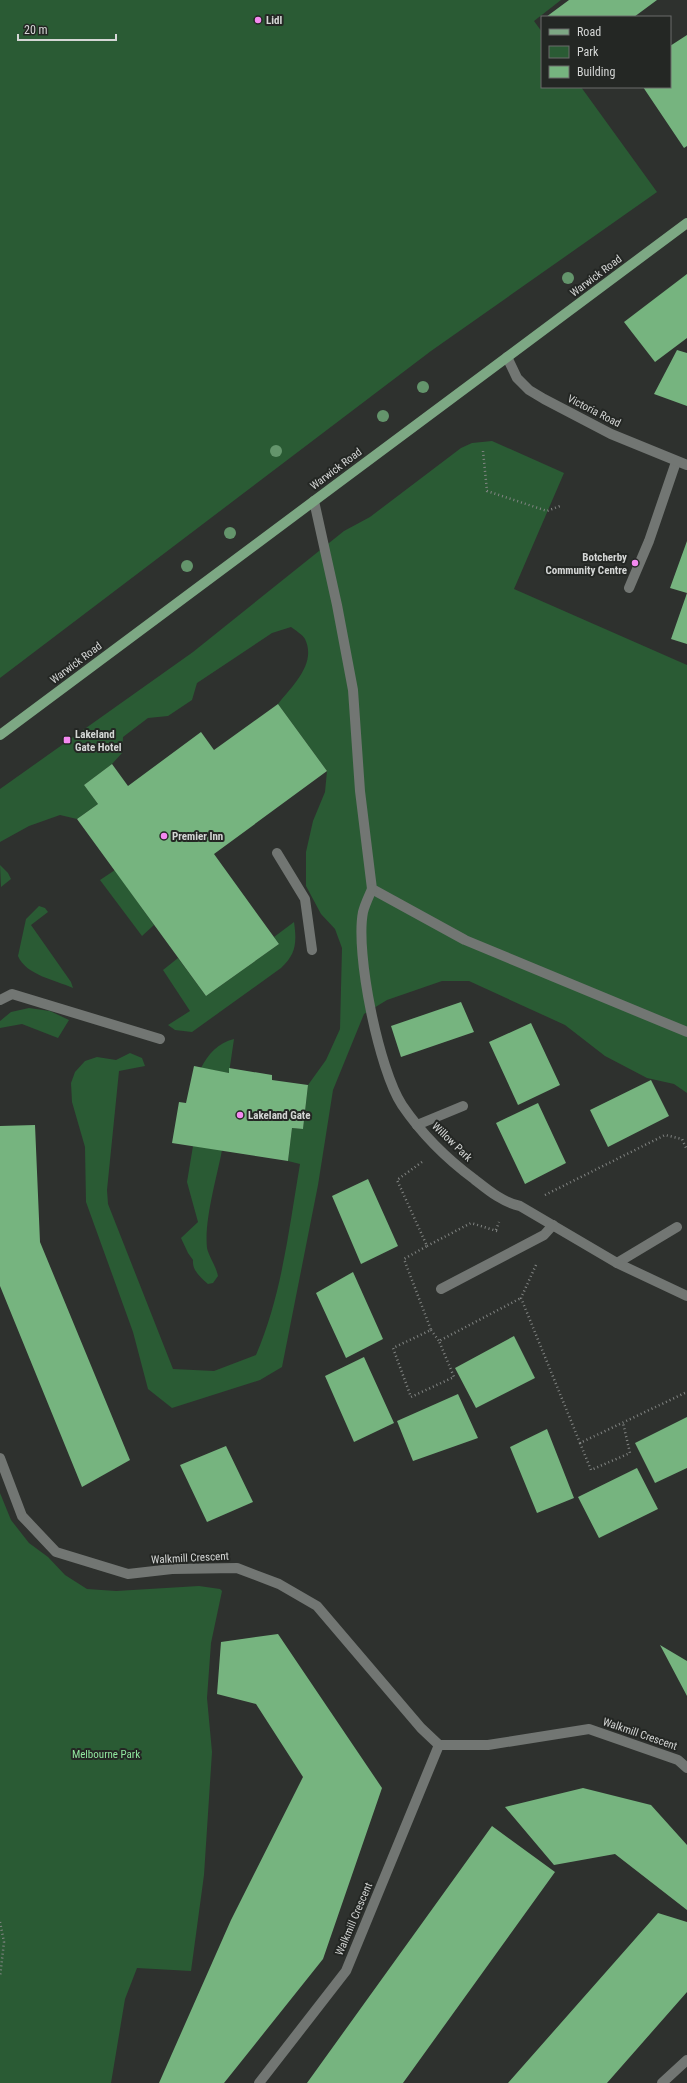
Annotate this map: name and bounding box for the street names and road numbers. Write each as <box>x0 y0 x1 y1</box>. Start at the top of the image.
street label: Warwick Road <box>568 252 624 300</box>
street label: Victoria Road <box>565 392 623 430</box>
street label: Warwick Road <box>308 445 364 493</box>
street label: Warwick Road <box>48 639 104 687</box>
street label: Willow Park <box>429 1120 475 1164</box>
street label: Walkmill Crescent <box>151 1549 229 1567</box>
street label: Walkmill Crescent <box>601 1715 679 1753</box>
street label: Walkmill Crescent <box>333 1881 375 1957</box>

